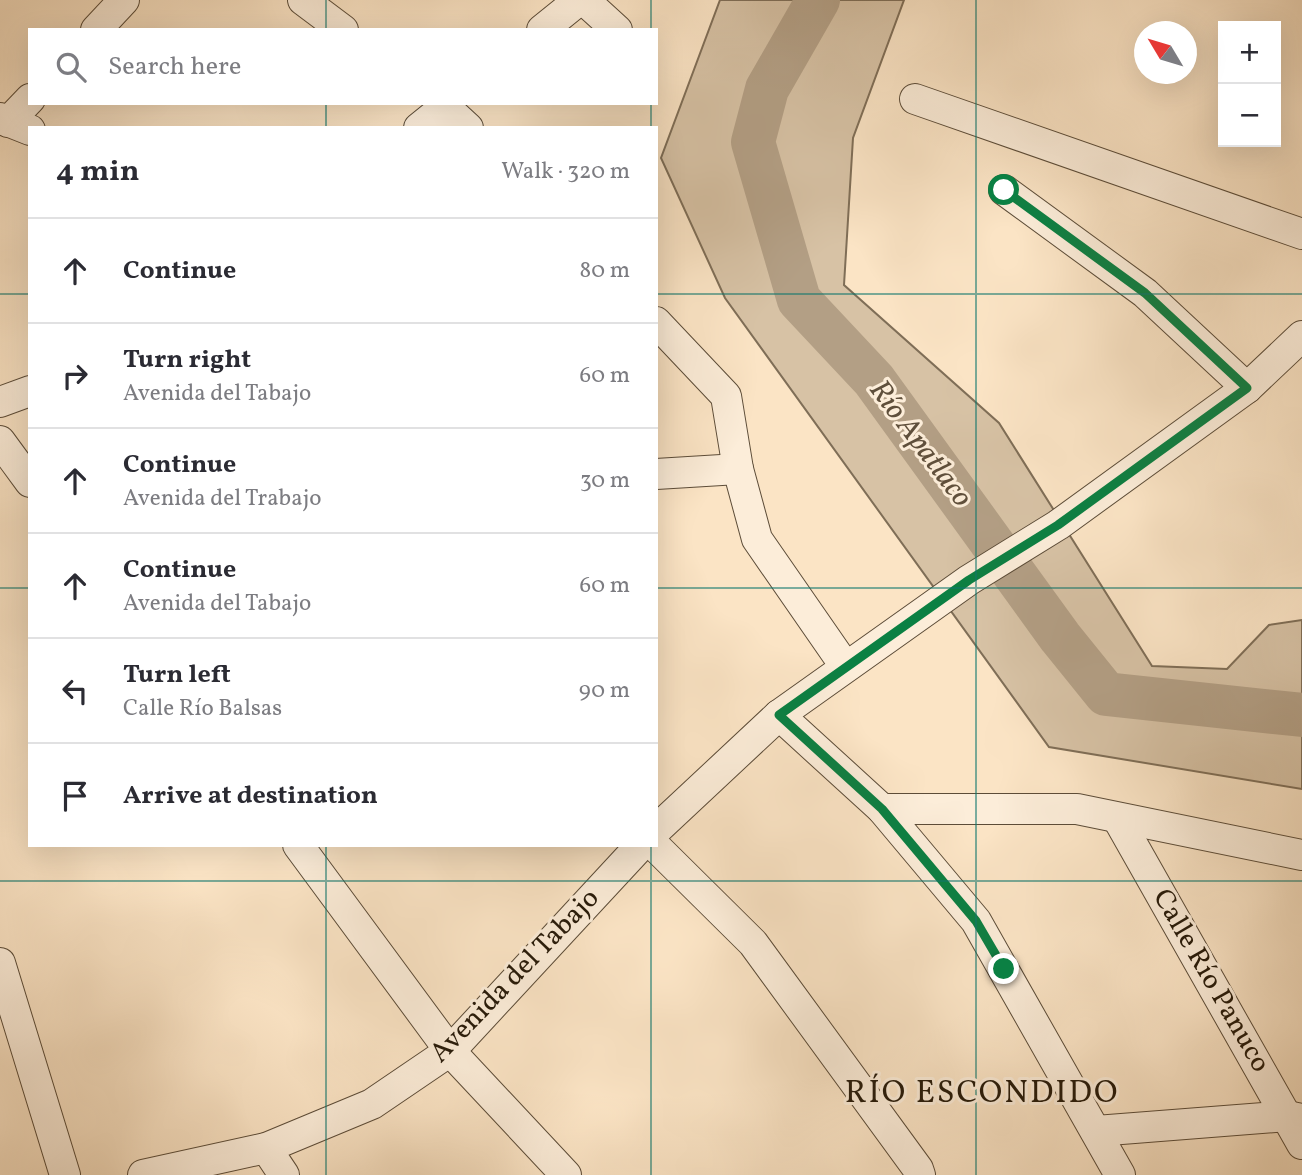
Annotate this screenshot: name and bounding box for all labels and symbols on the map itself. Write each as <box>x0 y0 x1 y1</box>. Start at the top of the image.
north arrow <box>1134 21 1197 84</box>
route start <box>988 174 1019 205</box>
water label: Río Apatlaco <box>858 372 982 517</box>
street label: Avenida del Tabajo <box>421 880 609 1072</box>
street label: Calle Río Panuco <box>1143 882 1279 1080</box>
route end <box>988 953 1019 984</box>
district label: RÍO ESCONDIDO <box>845 1072 1119 1116</box>

